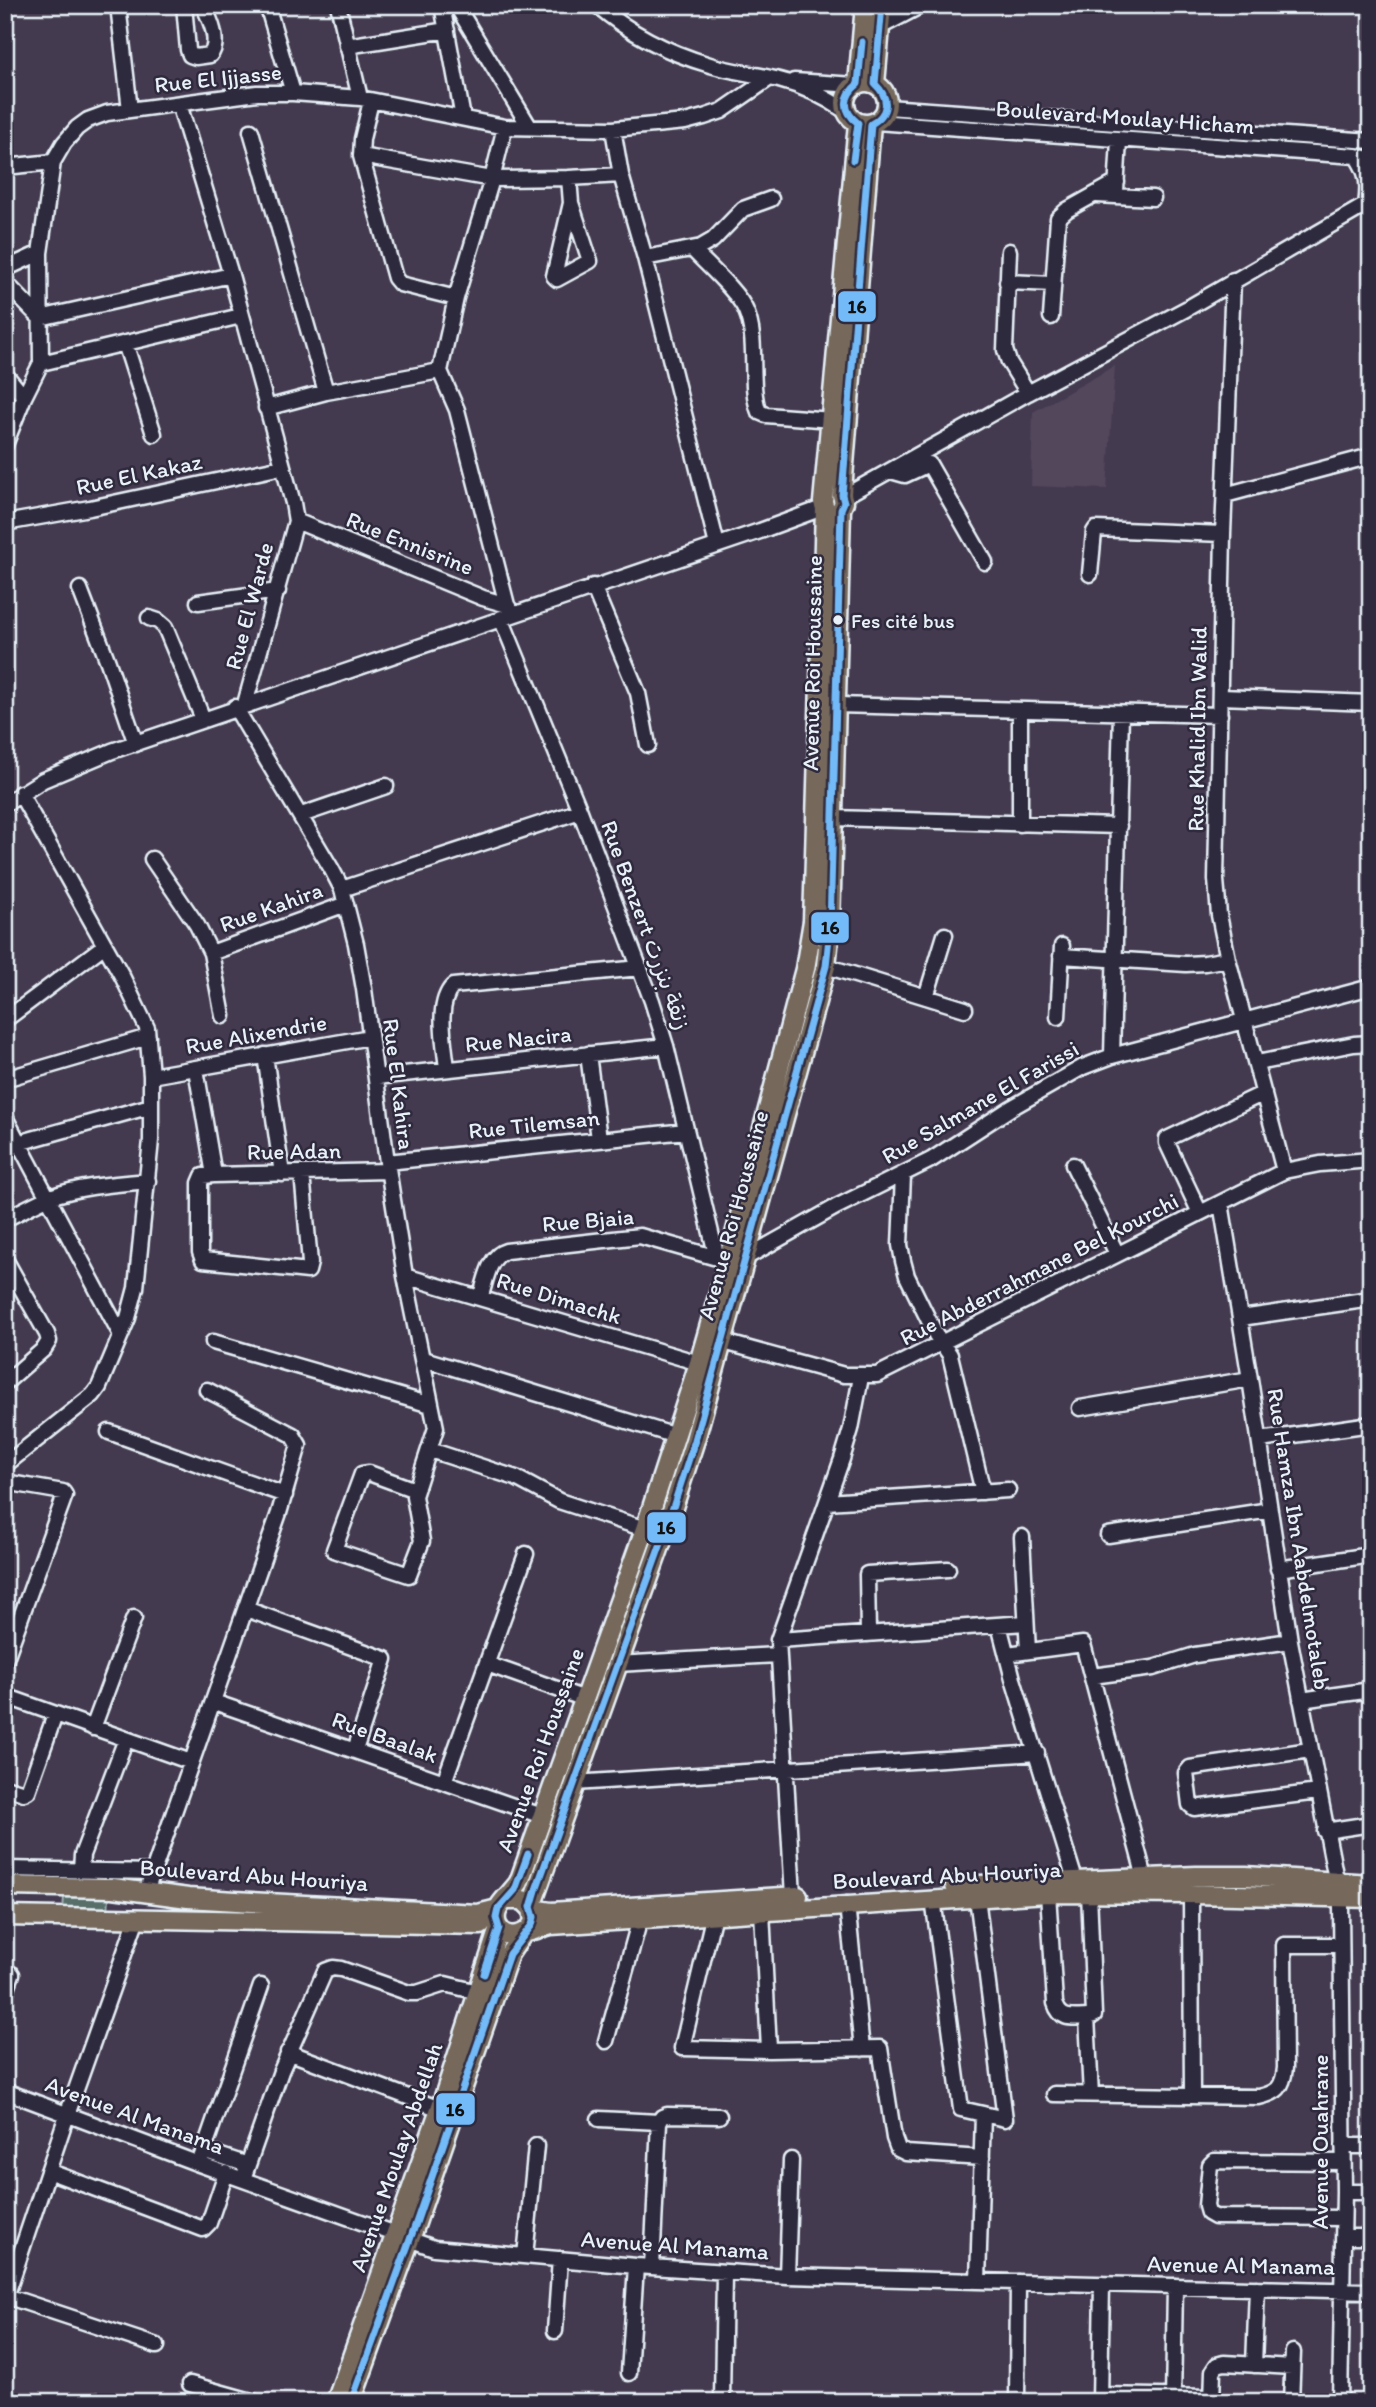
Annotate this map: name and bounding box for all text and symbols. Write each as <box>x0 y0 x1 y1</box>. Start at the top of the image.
street label: Rue El Ijjasse <box>153 57 283 99</box>
street label: Boulevard Moulay Hicham <box>995 94 1255 140</box>
line badge: 16 <box>837 290 877 323</box>
text: 16 <box>848 295 866 318</box>
street label: Rue El Kakaz <box>73 447 205 501</box>
street label: Rue Ennisrine <box>342 505 478 581</box>
street label: Rue El Warde <box>219 539 279 673</box>
street label: Avenue Roi Houssaine <box>796 555 828 771</box>
place label: Fes cité bus <box>851 608 955 633</box>
marker: Fes cité bus <box>831 613 845 627</box>
street label: Rue Khalid Ibn Walid <box>1181 626 1213 832</box>
street label: Rue Benzert زنقة بنزرت <box>595 816 697 1034</box>
street label: Rue Kahira <box>216 875 326 939</box>
line badge: 16 <box>810 911 850 944</box>
text: 16 <box>821 916 839 939</box>
street label: Rue Alixendrie <box>183 1008 329 1060</box>
street label: Rue El Kahira <box>377 1017 421 1151</box>
street label: Rue Nacira <box>463 1019 573 1059</box>
street label: Rue Salmane El Farissi <box>876 1034 1084 1170</box>
street label: Rue Tilemsan <box>467 1103 601 1145</box>
street label: Avenue Roi Houssaine <box>692 1107 774 1323</box>
street label: Rue Adan <box>247 1136 341 1166</box>
street label: Rue Abderrahmane Bel Kourchi <box>895 1186 1183 1352</box>
street label: Rue Bjaia <box>541 1202 635 1238</box>
street label: Rue Dimachk <box>493 1266 625 1330</box>
street label: Rue Hamza Ibn Aabdelmotaleb <box>1261 1386 1337 1692</box>
line badge: 16 <box>646 1511 687 1544</box>
text: 16 <box>657 1516 675 1539</box>
street label: Avenue Roi Houssaine <box>490 1644 590 1856</box>
street label: Rue Baalak <box>328 1705 442 1769</box>
street label: Boulevard Abu Houriya <box>139 1853 369 1897</box>
street label: Boulevard Abu Houriya <box>832 1855 1062 1895</box>
street label: Avenue Moulay Abdellah <box>344 2038 449 2275</box>
street label: Avenue Ouahrane <box>1306 2055 1334 2229</box>
street label: Avenue Al Manama <box>42 2070 228 2160</box>
line badge: 16 <box>435 2092 476 2126</box>
text: 16 <box>446 2098 464 2121</box>
street label: Avenue Al Manama <box>580 2224 770 2266</box>
street label: Avenue Al Manama <box>1147 2249 1335 2281</box>

